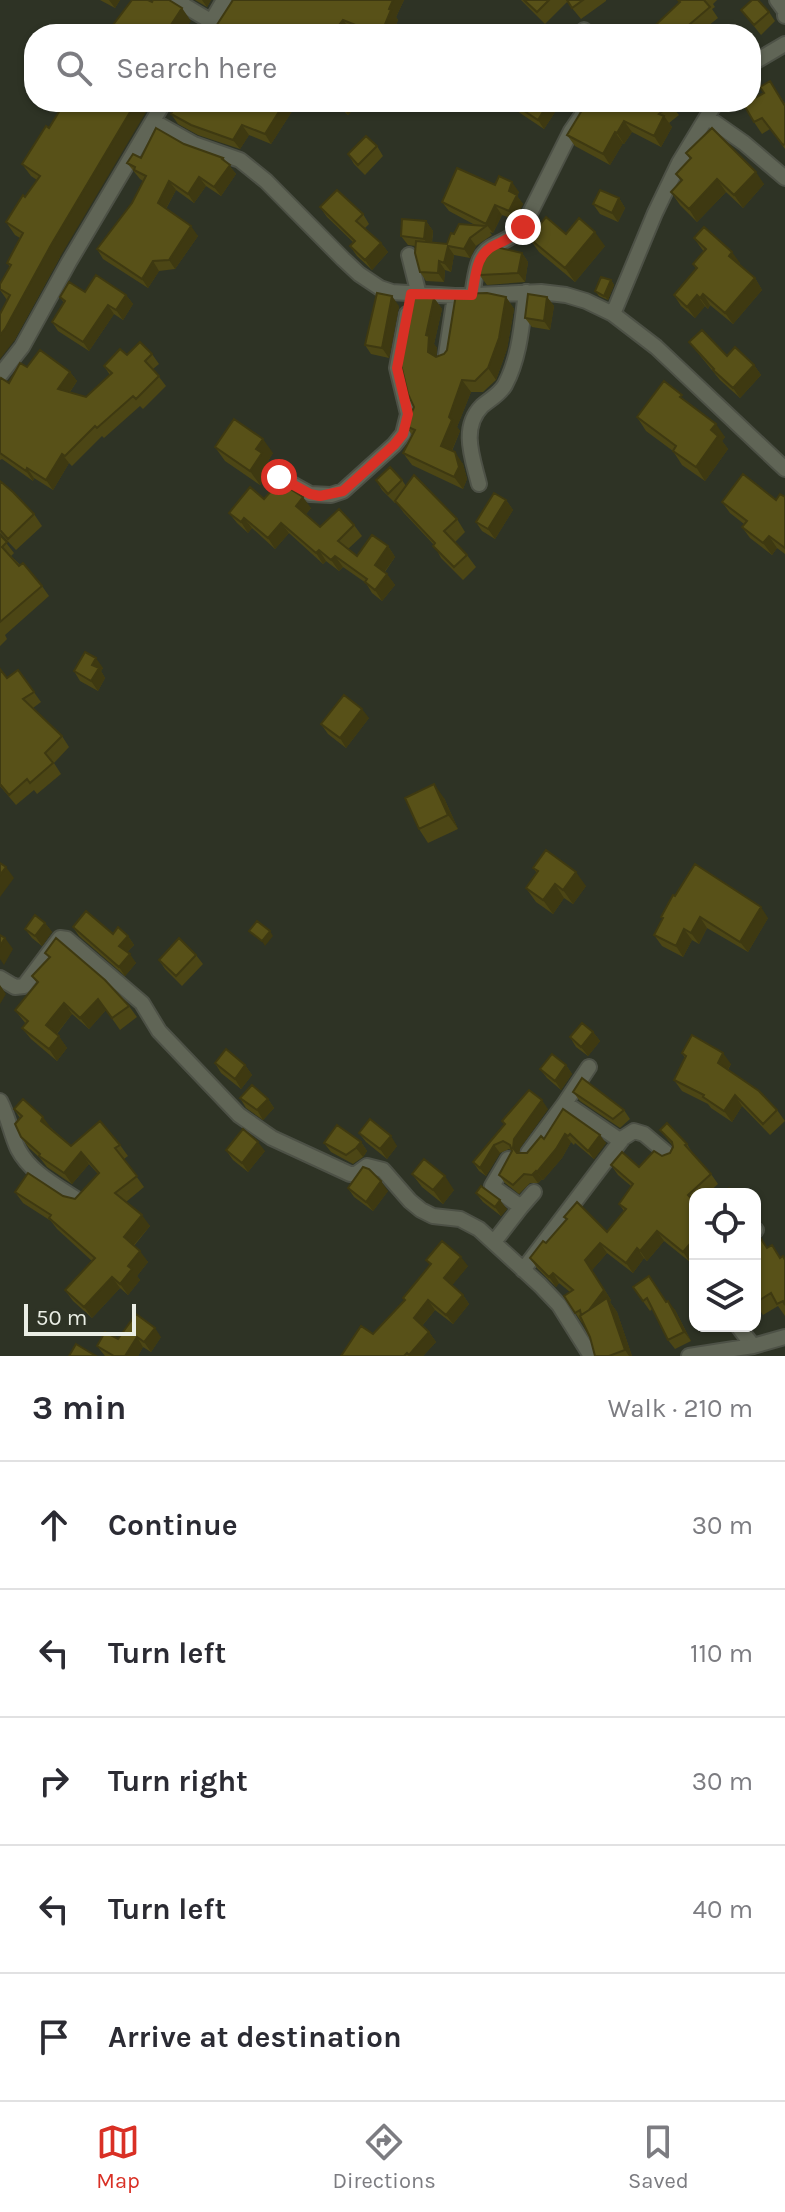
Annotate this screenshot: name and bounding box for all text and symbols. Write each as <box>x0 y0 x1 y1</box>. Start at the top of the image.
search box <box>24 24 761 112</box>
icon: search <box>52 46 96 90</box>
text: Search here <box>116 50 277 86</box>
route end <box>505 209 541 245</box>
route start <box>261 459 297 495</box>
map controls <box>689 1188 761 1332</box>
button: locate <box>689 1188 761 1260</box>
button: layers <box>689 1260 761 1332</box>
scale bar <box>24 1300 136 1336</box>
text: 50 m <box>36 1305 87 1331</box>
text: 3 min <box>32 1388 126 1428</box>
text: Walk · 210 m <box>608 1393 753 1424</box>
icon: ahead <box>32 1503 76 1547</box>
text: Continue <box>108 1507 238 1543</box>
text: 30 m <box>692 1510 753 1541</box>
icon: left <box>32 1631 76 1675</box>
text: Turn left <box>108 1635 226 1671</box>
text: 110 m <box>690 1638 753 1669</box>
icon: right <box>32 1759 76 1803</box>
text: Turn right <box>108 1763 248 1799</box>
text: 30 m <box>692 1766 753 1797</box>
icon: left <box>32 1887 76 1931</box>
text: Turn left <box>108 1891 226 1927</box>
text: 40 m <box>693 1894 753 1925</box>
icon: arrive <box>32 2015 76 2059</box>
text: Arrive at destination <box>108 2019 402 2055</box>
tab: Map <box>96 2120 140 2194</box>
tab: Directions <box>332 2120 436 2194</box>
tab: Saved <box>628 2120 689 2194</box>

